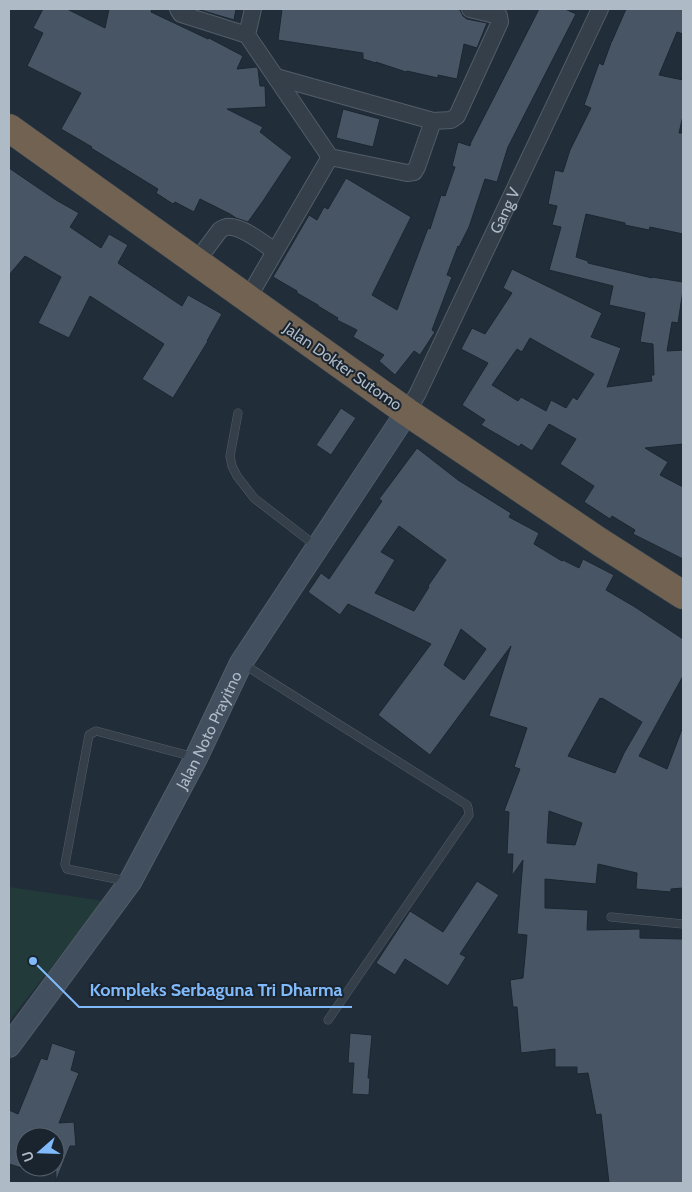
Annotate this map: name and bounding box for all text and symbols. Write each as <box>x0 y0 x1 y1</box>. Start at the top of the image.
street label: Gang V <box>486 184 524 237</box>
street label: Jalan Dokter Sutomo <box>279 318 406 414</box>
street label: Jalan Noto Prayitno <box>172 668 246 793</box>
callout: Kompleks Serbaguna Tri Dharma <box>79 974 352 1007</box>
text: Kompleks Serbaguna Tri Dharma <box>89 979 343 1001</box>
north arrow <box>15 1127 65 1177</box>
text: U <box>18 1149 38 1164</box>

